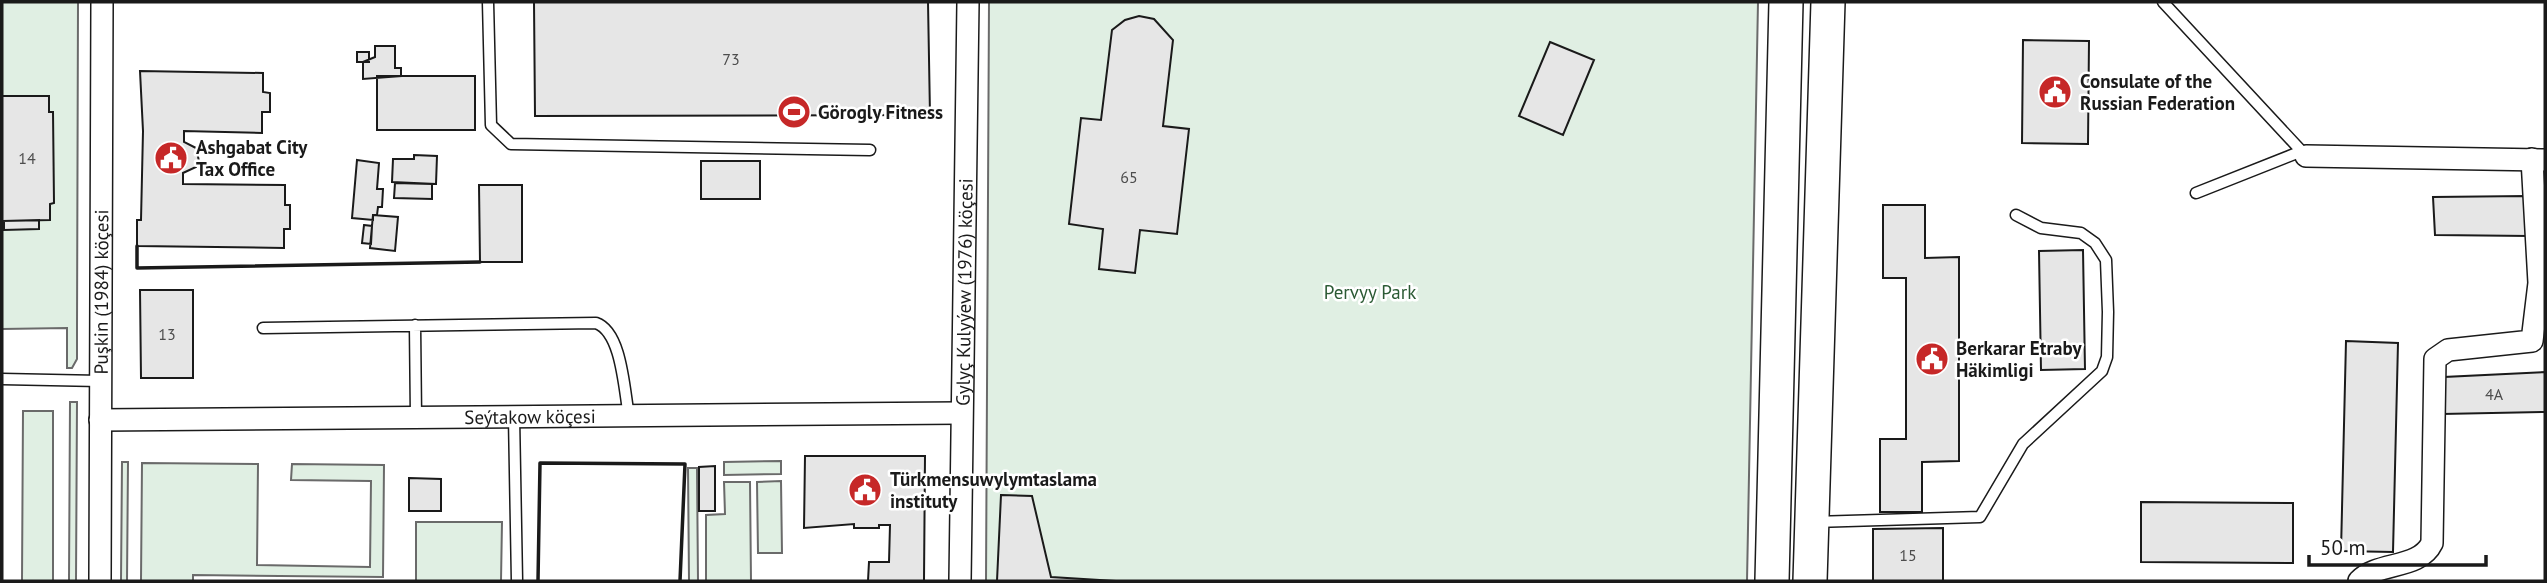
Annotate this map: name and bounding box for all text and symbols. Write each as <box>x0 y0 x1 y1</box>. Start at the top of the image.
house number: 73 <box>722 49 740 69</box>
place label: Consulate of the Russian Federation <box>2080 69 2235 115</box>
public building icon: Consulate of the Russian Federation <box>2036 73 2074 111</box>
sports icon: Görogly Fitness <box>775 93 813 131</box>
place label: Görogly Fitness <box>818 100 943 124</box>
place label: Ashgabat City Tax Office <box>196 135 308 181</box>
public building icon: Ashgabat City Tax Office <box>152 139 190 177</box>
house number: 14 <box>18 148 36 168</box>
house number: 65 <box>1120 167 1138 187</box>
street label: Gylyç Kulyýew (1976) köçesi <box>950 178 978 406</box>
street label: Puşkin (1984) köçesi <box>89 209 113 375</box>
park label: Pervyy Park <box>1324 280 1416 304</box>
house number: 13 <box>158 324 176 344</box>
place label: Berkarar Etraby Häkimligi <box>1956 336 2082 382</box>
public building icon: Berkarar Etraby Häkimligi <box>1913 340 1951 378</box>
house number: 4A <box>2485 384 2504 404</box>
street label: Seýtakow köçesi <box>464 404 596 429</box>
place label: Türkmensuwylymtaslama instituty <box>890 467 1097 513</box>
public building icon: Türkmensuwylymtaslama instituty <box>846 471 884 509</box>
scale bar <box>2309 524 2486 568</box>
text: 50 m <box>2320 534 2366 561</box>
house number: 15 <box>1899 545 1917 565</box>

